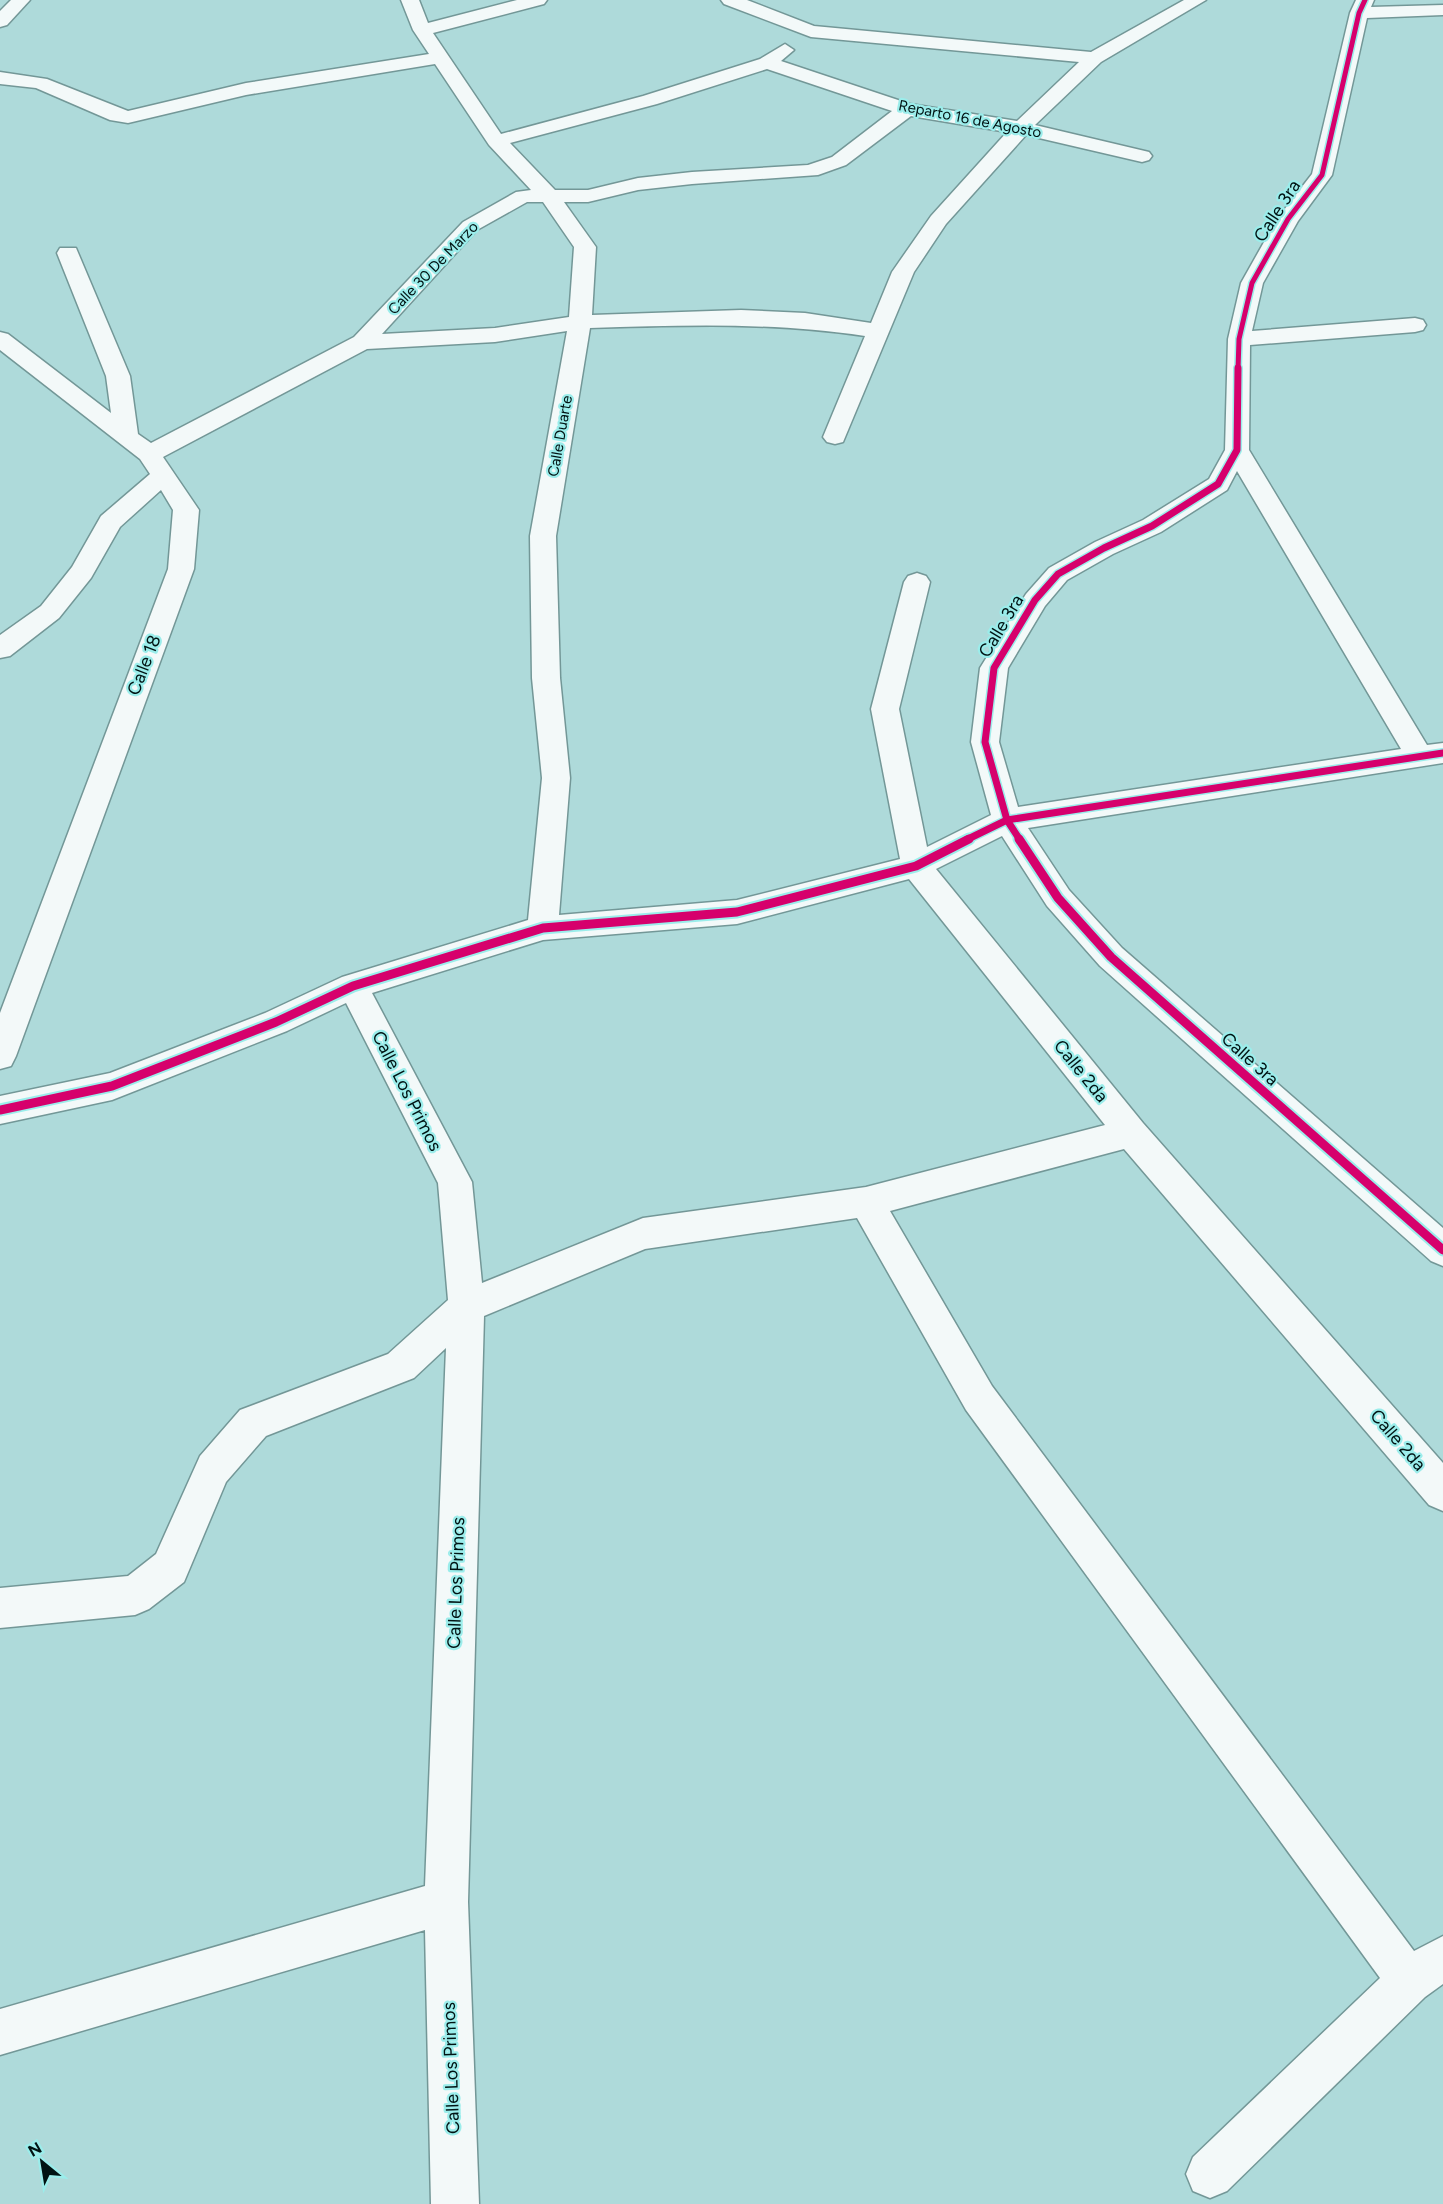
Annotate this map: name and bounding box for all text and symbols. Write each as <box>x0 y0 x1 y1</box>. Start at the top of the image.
street label: Reparto 16 de Agosto <box>897 96 1043 142</box>
street label: Calle 3ra <box>1249 176 1305 246</box>
street label: Calle 30 De Marzo <box>384 218 482 318</box>
street label: Calle Duarte <box>544 394 576 478</box>
street label: Calle 3ra <box>974 591 1028 661</box>
street label: Calle 18 <box>122 632 166 698</box>
street label: Calle Los Primos <box>367 1027 447 1155</box>
street label: Calle 3ra <box>1217 1028 1283 1090</box>
street label: Calle 2da <box>1049 1035 1113 1107</box>
street label: Calle 2da <box>1365 1405 1431 1475</box>
street label: Calle Los Primos <box>443 1517 469 1649</box>
street label: Calle Los Primos <box>438 2002 464 2134</box>
north arrow <box>12 2132 72 2192</box>
text: N <box>25 2138 45 2161</box>

